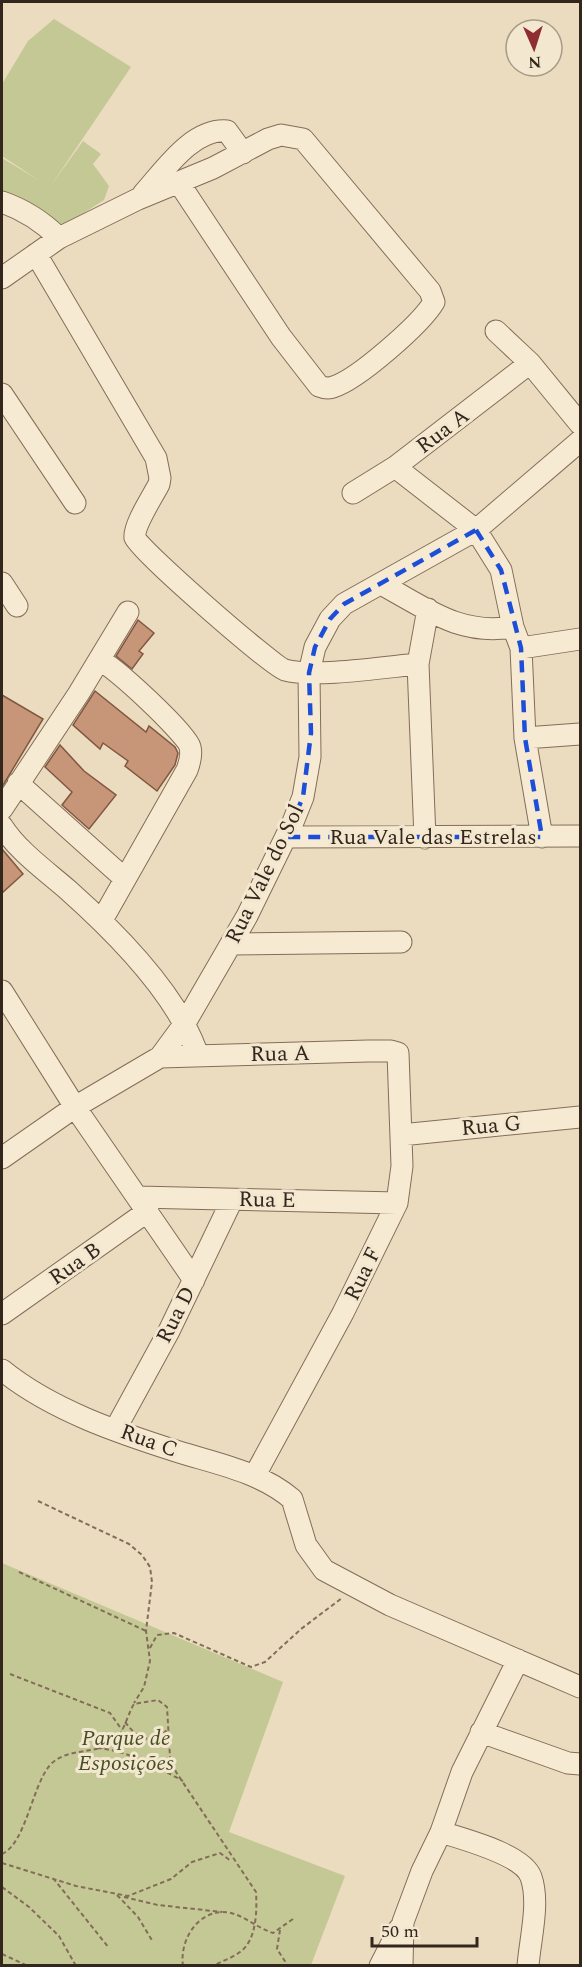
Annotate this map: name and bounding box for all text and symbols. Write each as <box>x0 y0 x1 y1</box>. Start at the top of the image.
north arrow <box>504 18 564 78</box>
text: N <box>528 50 542 74</box>
street label: Rua A <box>409 400 477 462</box>
street label: Rua Vale do Sol <box>217 799 313 949</box>
street label: Rua Vale das Estrelas <box>329 821 537 854</box>
street label: Rua A <box>250 1037 310 1071</box>
street label: Rua G <box>460 1107 522 1145</box>
street label: Rua E <box>238 1183 296 1217</box>
street label: Rua B <box>42 1234 108 1294</box>
street label: Rua F <box>336 1241 390 1307</box>
street label: Rua D <box>148 1281 204 1349</box>
street label: Rua C <box>116 1415 182 1467</box>
park label: Parque de Esposições <box>78 1722 174 1780</box>
scale bar <box>372 1910 477 1948</box>
text: 50 m <box>381 1918 419 1945</box>

